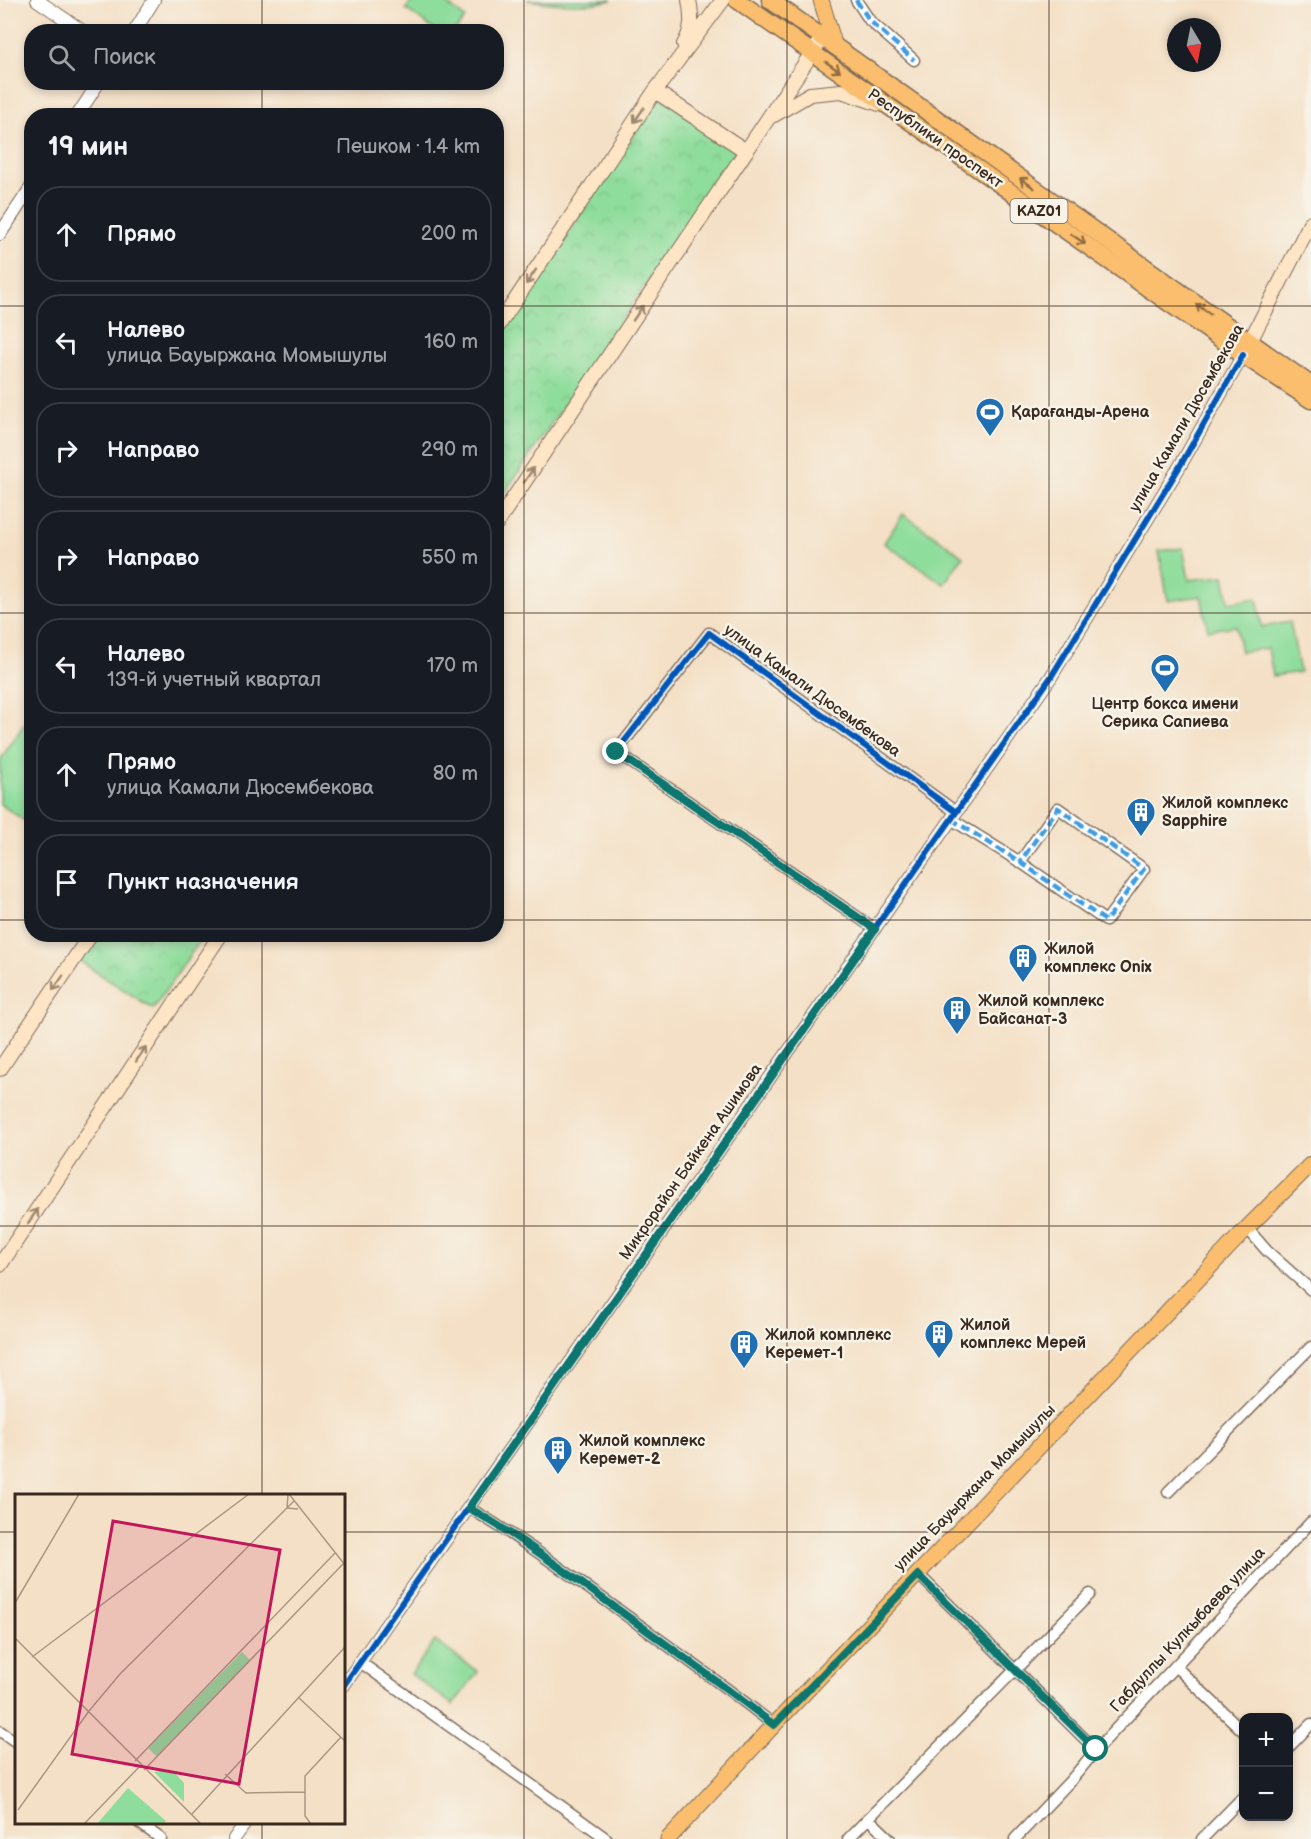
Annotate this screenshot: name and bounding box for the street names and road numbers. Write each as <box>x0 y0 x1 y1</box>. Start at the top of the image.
street label: Республики проспект <box>864 85 1007 193</box>
road number: KАZ01 <box>1010 199 1068 223</box>
street label: улица Камали Дюсембекова <box>1125 320 1249 515</box>
street label: улица Камали Дюсембекова <box>720 621 904 762</box>
street label: Микрорайон Байкена Ашимова <box>616 1060 767 1264</box>
street label: улица Бауыржана Момышулы <box>890 1401 1060 1575</box>
street label: Габдуллы Кулкыбаева улица <box>1107 1543 1270 1716</box>

